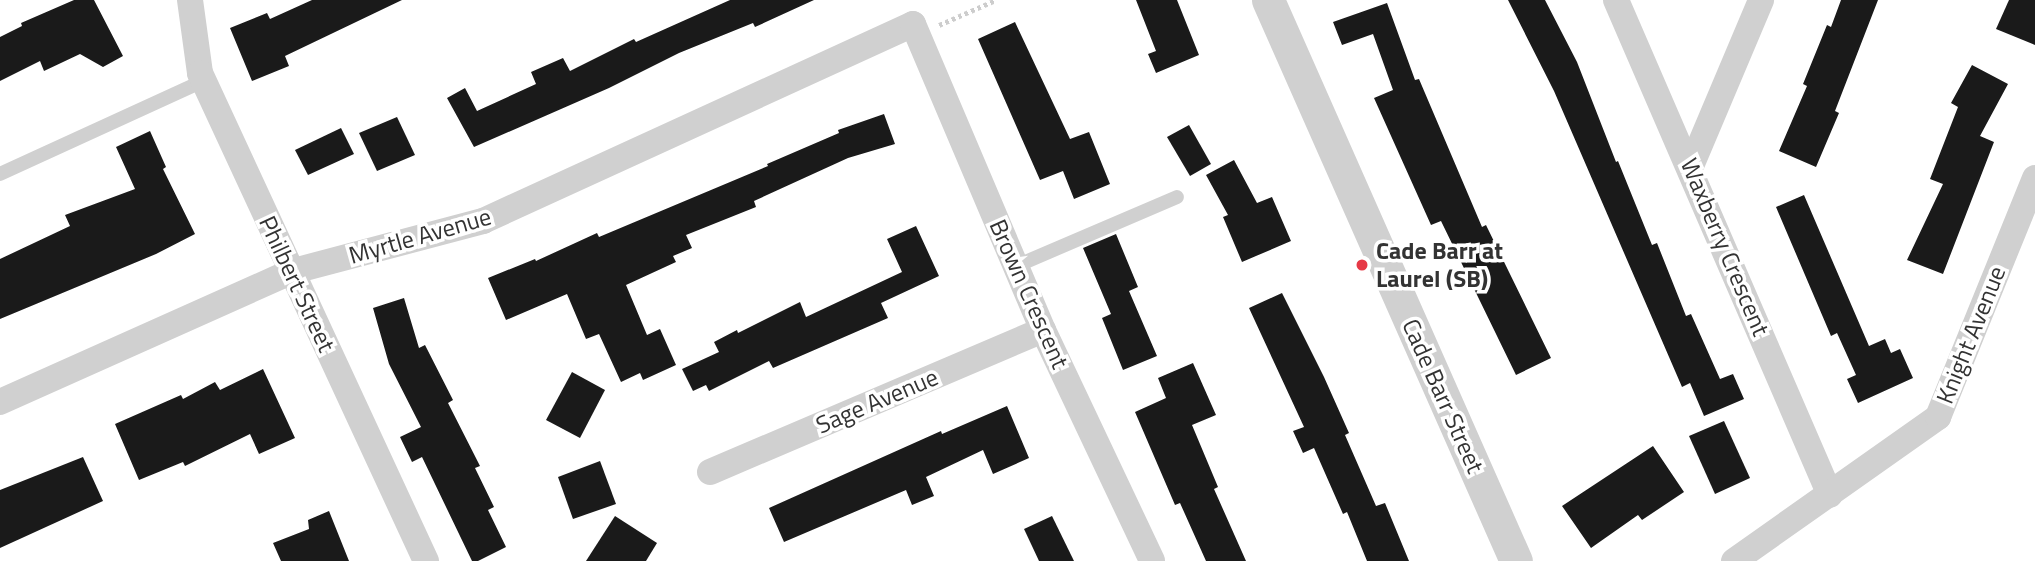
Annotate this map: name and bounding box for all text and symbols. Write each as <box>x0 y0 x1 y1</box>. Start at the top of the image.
street label: Waxberry Crescent <box>1675 154 1775 340</box>
street label: Myrtle Avenue <box>346 202 494 270</box>
street label: Philbert Street <box>253 212 341 356</box>
street label: Brown Crescent <box>983 215 1075 373</box>
place label: Cade Barr at Laurel (SB) <box>1376 237 1503 293</box>
marker: Cade Barr at Laurel (SB) <box>1354 257 1370 273</box>
street label: Knight Avenue <box>1930 262 2012 408</box>
street label: Cade Barr Street <box>1396 314 1490 478</box>
street label: Sage Avenue <box>812 362 942 440</box>

